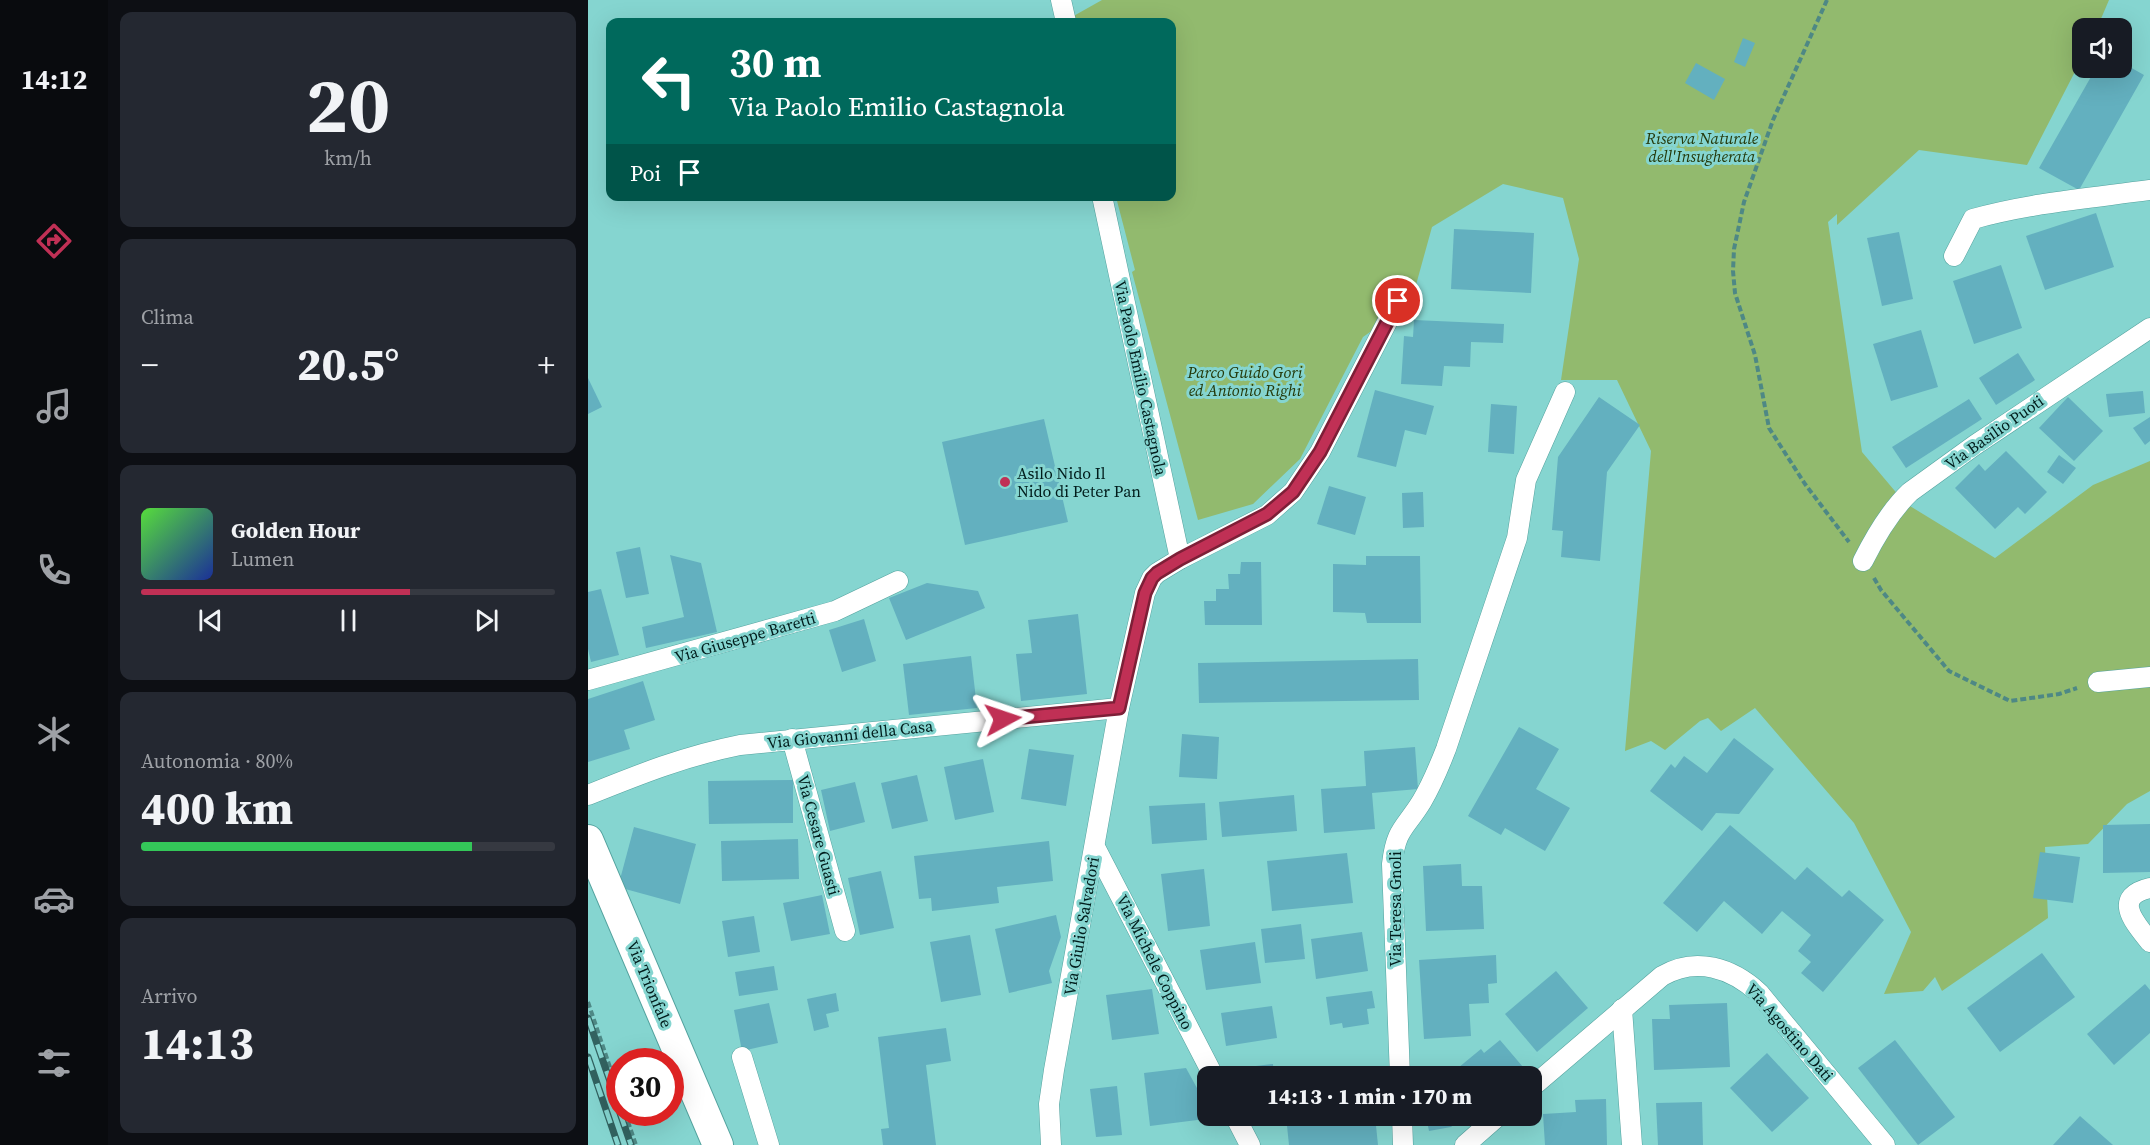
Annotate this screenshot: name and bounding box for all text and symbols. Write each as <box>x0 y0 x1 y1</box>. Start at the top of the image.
map controls <box>2072 18 2132 78</box>
button: sound <box>2072 18 2132 78</box>
text: 30 m <box>729 33 822 91</box>
icon: left <box>630 42 708 120</box>
text: 20 <box>306 51 390 158</box>
text: 14:12 <box>21 61 87 98</box>
text: Via Paolo Emilio Castagnola <box>729 88 1065 125</box>
park label: Riserva Naturale dell'Insugherata <box>1645 127 1759 167</box>
text: km/h <box>324 144 372 172</box>
icon: arrive <box>673 156 706 189</box>
text: Poi <box>630 158 661 188</box>
icon: directions <box>33 220 75 262</box>
pin <box>1372 275 1423 326</box>
street label: Via Paolo Emilio Castagnola <box>1110 278 1173 478</box>
icon: arrive <box>1381 284 1414 317</box>
text: Clima <box>141 303 194 331</box>
text: 20.5° <box>297 333 399 395</box>
text: − <box>141 342 159 387</box>
text: + <box>538 342 555 387</box>
park label: Parco Guido Gori ed Antonio Righi <box>1186 361 1303 401</box>
icon: music <box>33 385 75 427</box>
street label: Via Basilio Puoti <box>1940 390 2048 474</box>
place label: Asilo Nido Il Nido di Peter Pan <box>1017 462 1141 502</box>
marker: Asilo Nido Il Nido di Peter Pan <box>998 475 1012 489</box>
text: Golden Hour <box>231 515 360 545</box>
text: Lumen <box>231 545 294 573</box>
icon: phone <box>33 549 75 591</box>
icon: previous <box>194 604 227 637</box>
icon: pause <box>332 604 365 637</box>
icon: next <box>470 604 503 637</box>
street label: Via Giuseppe Baretti <box>672 606 818 668</box>
position arrow <box>971 687 1035 751</box>
icon: climate <box>33 713 75 755</box>
street label: Via Giovanni della Casa <box>766 714 935 754</box>
text: Autonomia · 80% <box>141 747 293 775</box>
street label: Via Cesare Guasti <box>792 772 846 898</box>
text: 400 km <box>141 777 293 839</box>
street label: Via Teresa Gnoli <box>1384 851 1406 967</box>
street label: Via Giulio Salvadori <box>1058 855 1104 997</box>
icon: car <box>33 878 75 920</box>
street label: Via Michele Coppino <box>1111 891 1199 1033</box>
street label: Via Trionfale <box>622 937 678 1031</box>
street label: Via Agostino Dati <box>1741 978 1839 1086</box>
text: Arrivo <box>141 982 198 1010</box>
text: 14:13 <box>141 1012 254 1074</box>
icon: filters <box>33 1042 75 1084</box>
speed limit sign: 30 <box>606 1048 684 1126</box>
text: 14:13 · 1 min · 170 m <box>1267 1081 1472 1111</box>

